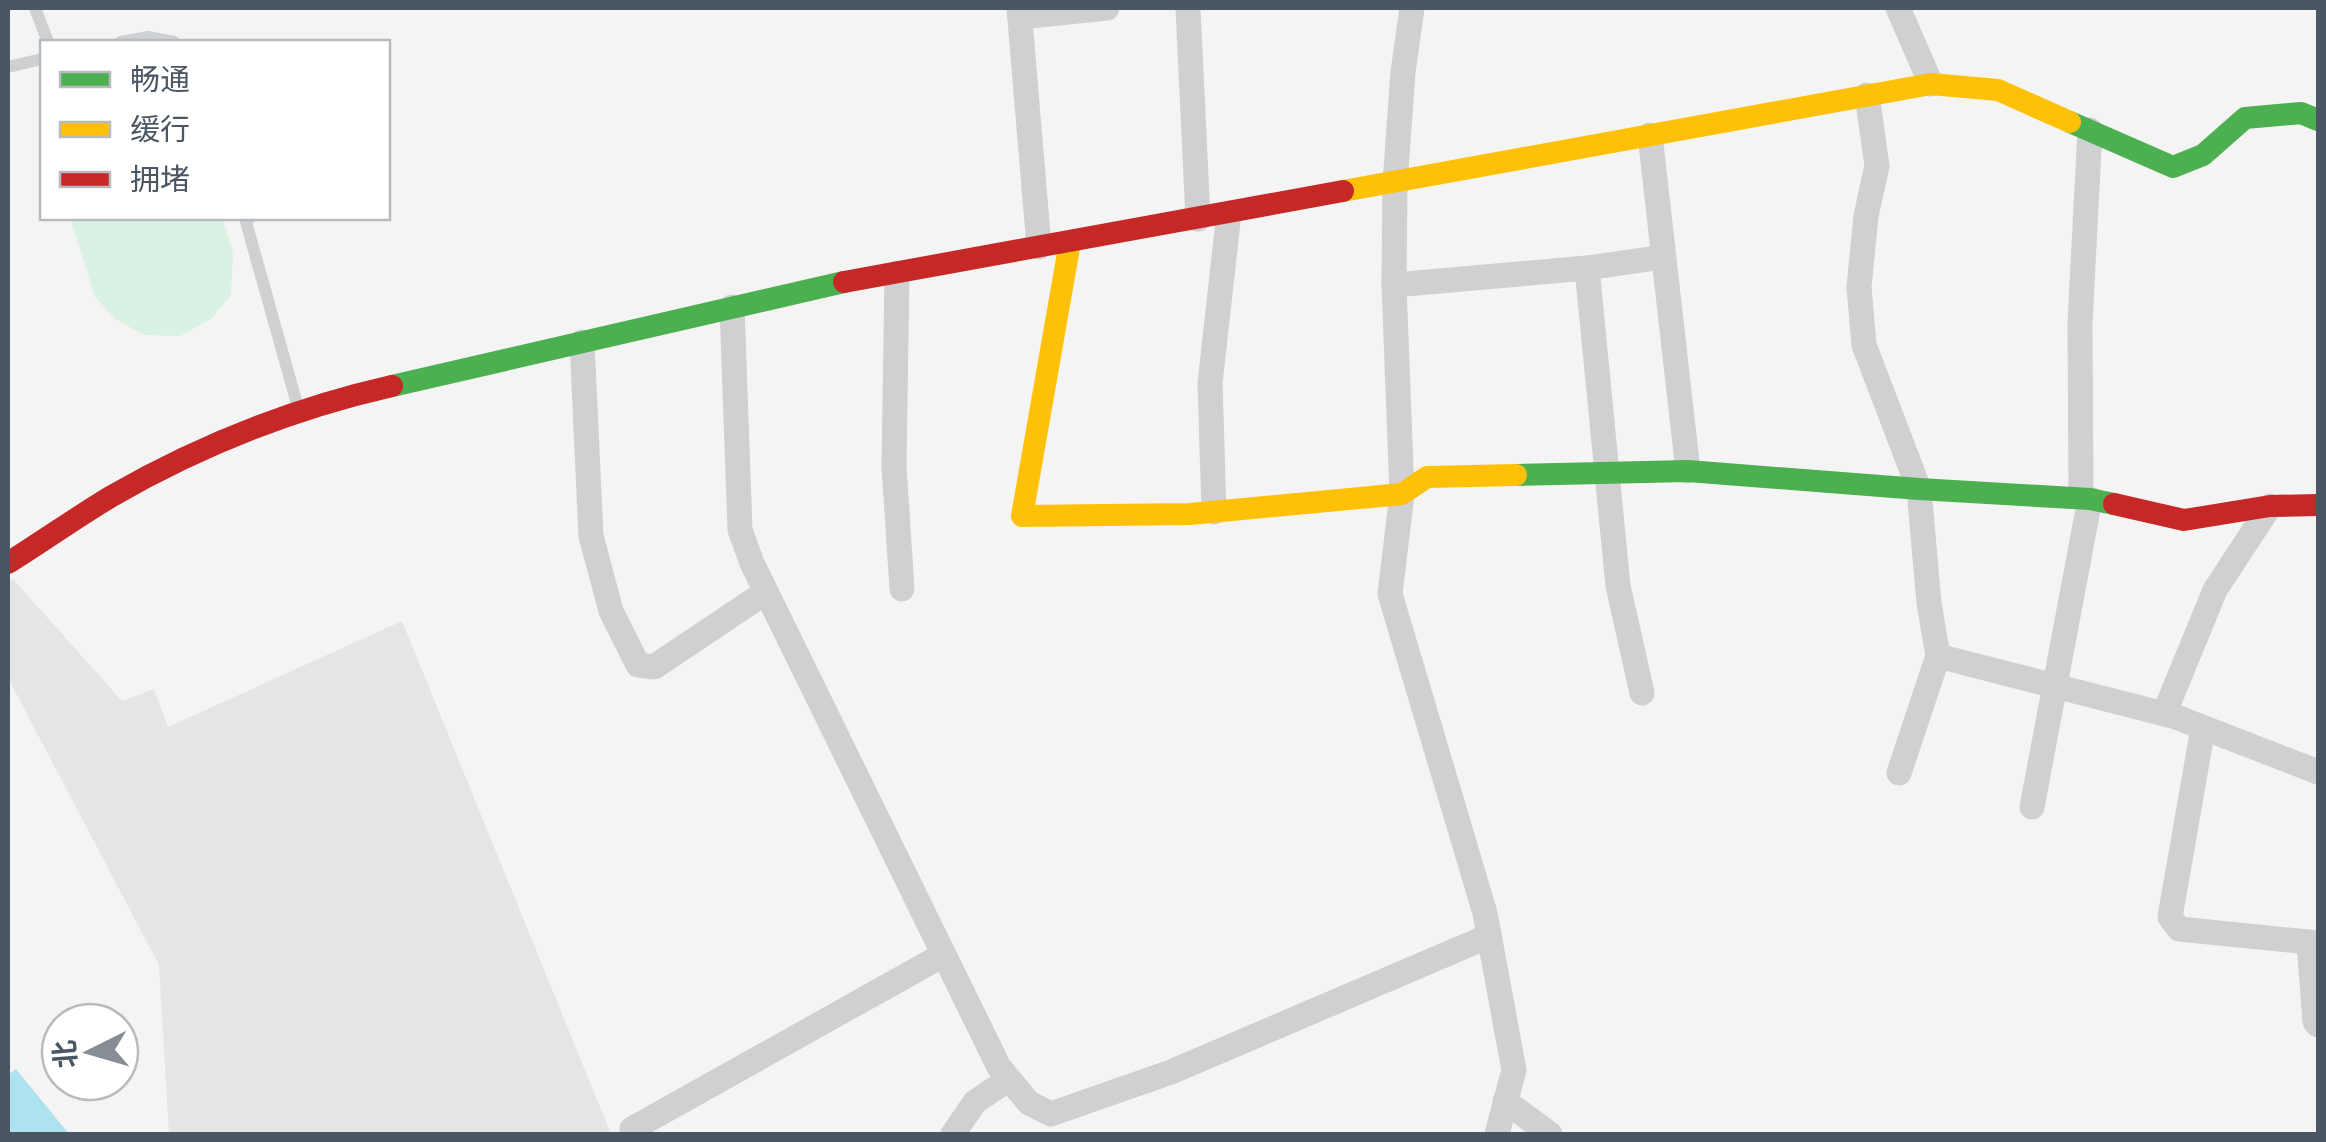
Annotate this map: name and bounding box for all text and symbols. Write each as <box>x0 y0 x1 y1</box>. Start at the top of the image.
legend <box>40 40 390 220</box>
text: 畅通 <box>130 60 190 101</box>
text: 缓行 <box>130 110 190 151</box>
text: 拥堵 <box>130 160 190 201</box>
north arrow <box>40 1002 140 1102</box>
text: 北 <box>46 1038 86 1070</box>

